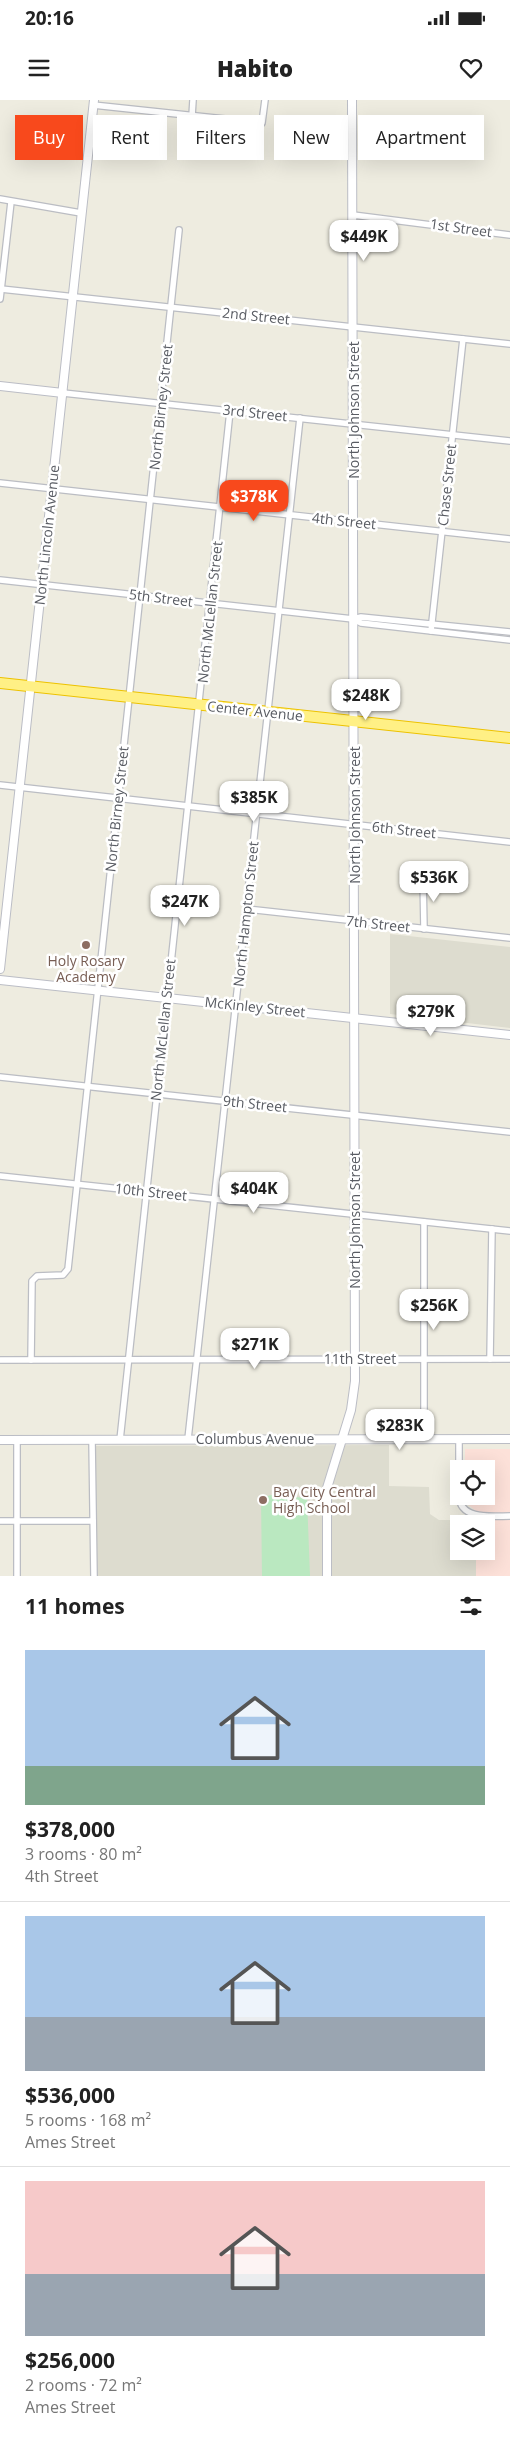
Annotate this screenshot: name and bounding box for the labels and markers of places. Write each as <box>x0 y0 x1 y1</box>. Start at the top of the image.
pin: $449K <box>329 220 399 262</box>
pin: $378K <box>219 480 289 522</box>
pin: $248K <box>331 678 401 721</box>
pin: $385K <box>219 780 289 823</box>
pin: $536K <box>399 860 469 903</box>
pin: $247K <box>150 884 220 927</box>
marker: Holy Rosary Academy <box>80 939 92 951</box>
place label: Holy Rosary Academy <box>47 951 126 986</box>
pin: $279K <box>396 994 466 1037</box>
pin: $404K <box>219 1172 289 1214</box>
pin: $256K <box>399 1288 469 1331</box>
pin: $271K <box>220 1328 290 1370</box>
pin: $283K <box>365 1408 435 1451</box>
place label: Bay City Central High School <box>273 1482 376 1517</box>
marker: Bay City Central High School <box>257 1494 269 1506</box>

